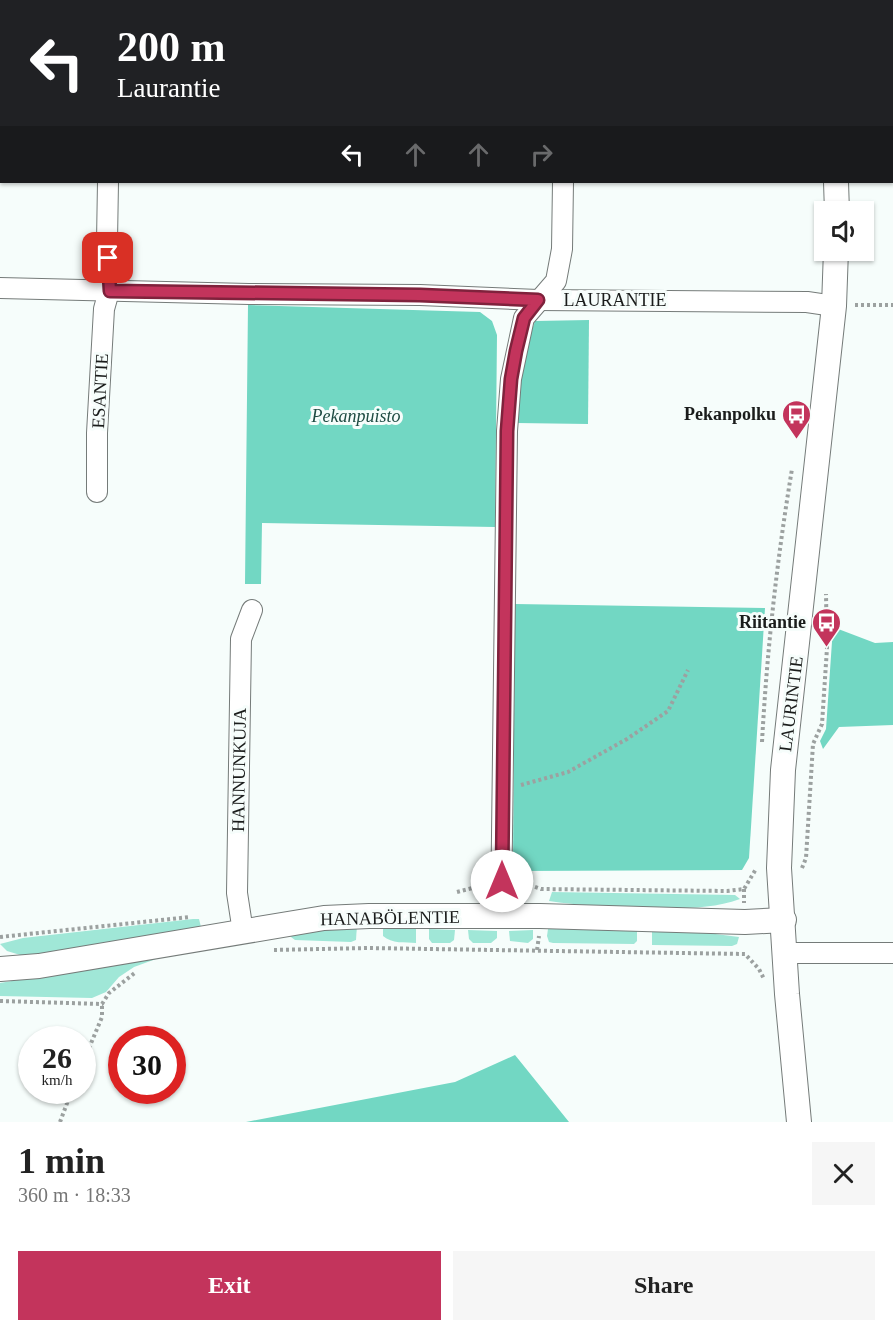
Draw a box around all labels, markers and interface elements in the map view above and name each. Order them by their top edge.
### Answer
icon: left [18,24,96,102]
text: 200 m [117,24,226,70]
text: Laurantie [117,73,220,103]
icon: left [336,138,369,171]
icon: ahead [399,138,432,171]
icon: ahead [462,138,495,171]
icon: right [525,138,558,171]
map controls [814,201,874,261]
button: sound [814,201,874,261]
pin [82,232,133,283]
icon: arrive [91,241,124,274]
street label: LAURANTIE [564,290,666,310]
street label: ESANTIE [88,353,112,429]
bus stop icon: Pekanpolku [781,398,813,440]
place label: Pekanpolku [684,404,776,424]
park label: Pekanpuisto [311,406,400,426]
bus stop icon: Riitantie [811,606,843,648]
place label: Riitantie [739,612,806,632]
street label: LAURINTIE [775,655,807,753]
street label: HANNUNKUJA [228,708,250,832]
position arrow [470,849,534,913]
street label: HANABÖLENTIE [320,907,460,929]
speed limit sign: 30 [108,1026,186,1104]
text: 26 [42,1041,72,1074]
text: km/h [42,1072,72,1088]
text: 1 min [18,1141,105,1181]
button: close [812,1142,875,1205]
text: 360 m · 18:33 [18,1184,131,1206]
button: Exit [18,1251,441,1320]
button: Share [453,1251,875,1320]

